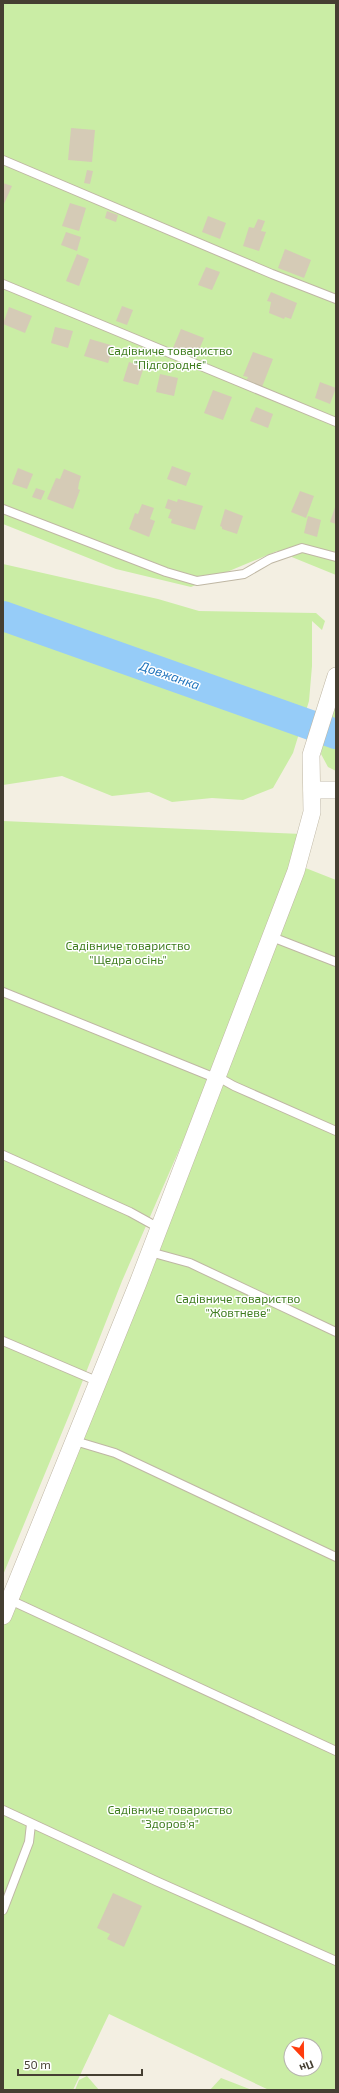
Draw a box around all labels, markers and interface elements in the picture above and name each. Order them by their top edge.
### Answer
park label: Садівниче товариство "Підгороднє" [108,343,233,371]
water label: Довжанка [137,657,202,693]
park label: Садівниче товариство "Щедра осінь" [66,938,191,966]
park label: Садівниче товариство "Жовтневе" [176,1291,301,1319]
park label: Садівниче товариство "Здоров'я" [108,1802,233,1830]
north arrow [283,2037,323,2077]
scale bar [18,2051,142,2077]
text: 50 m [24,2057,51,2071]
text: Пн [298,2058,316,2075]

